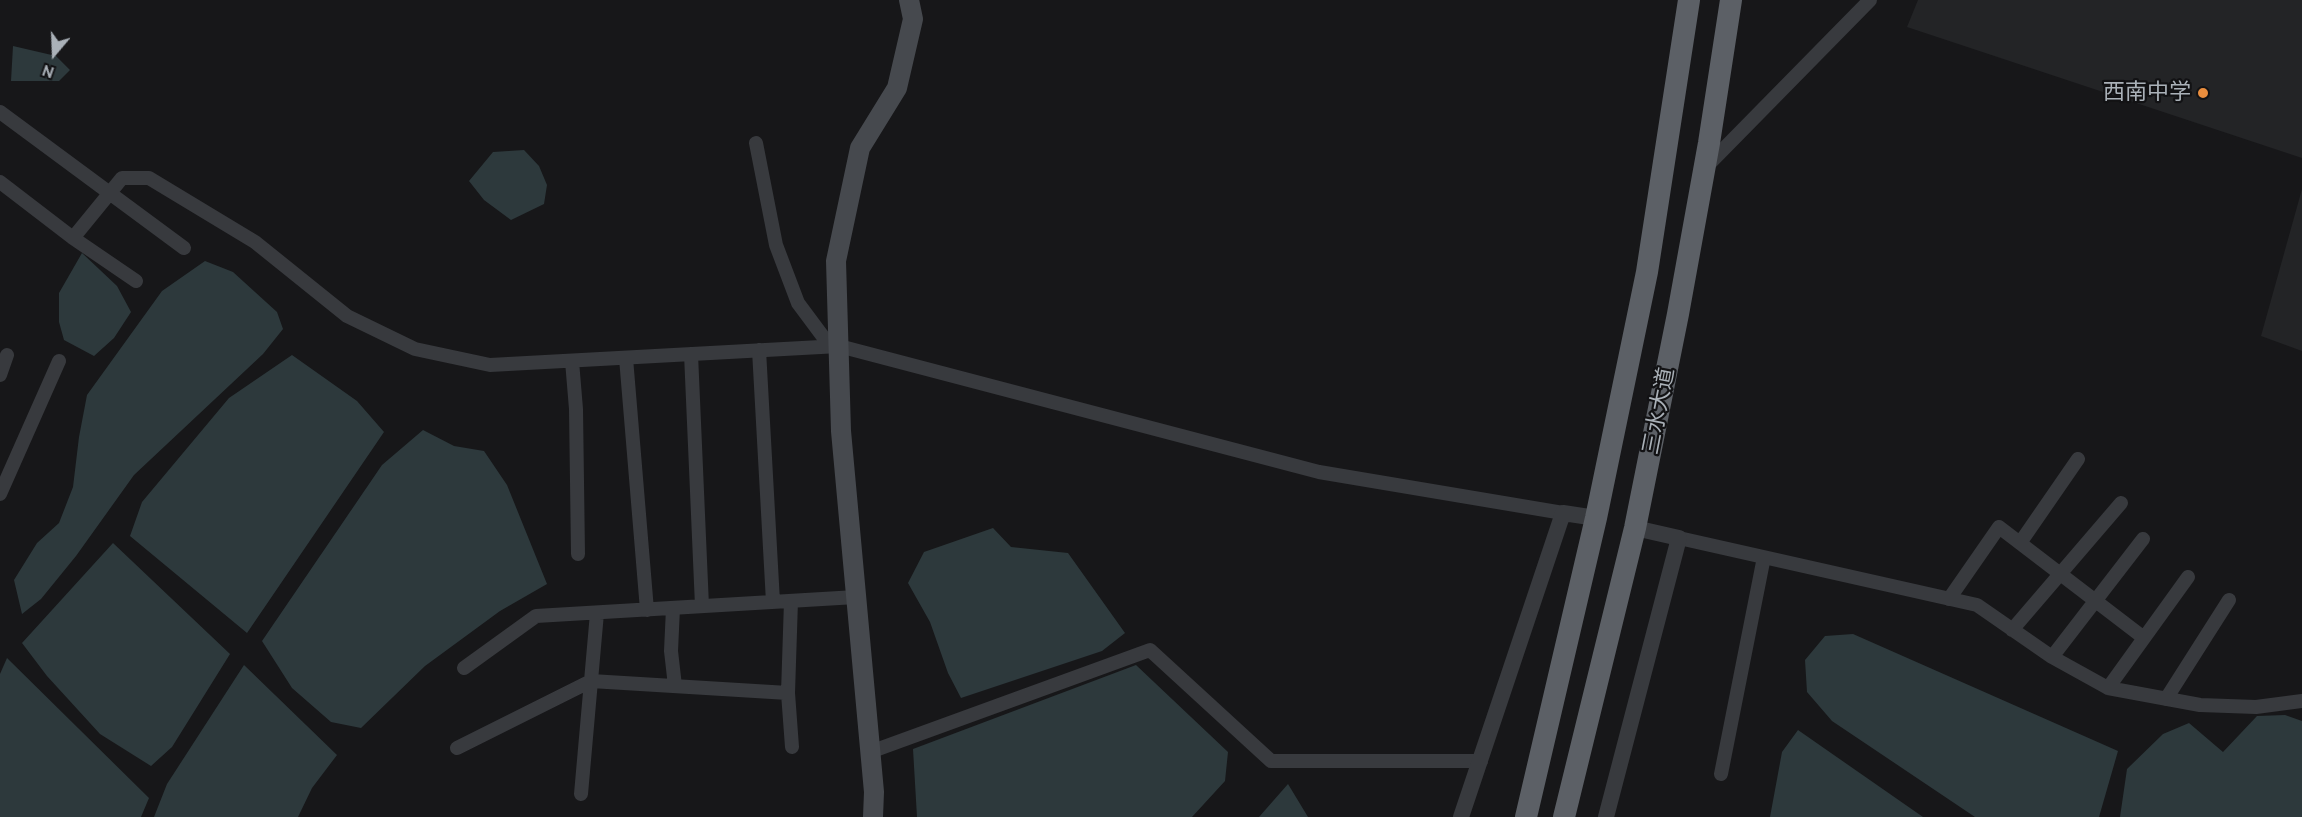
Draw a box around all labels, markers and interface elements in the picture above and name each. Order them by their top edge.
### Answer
north arrow [24,24,84,84]
text: N [40,61,56,82]
place label: 西南中学 [2103,80,2191,106]
marker: 西南中学 [2196,86,2210,100]
street label: 三水大道 [1638,365,1680,457]

